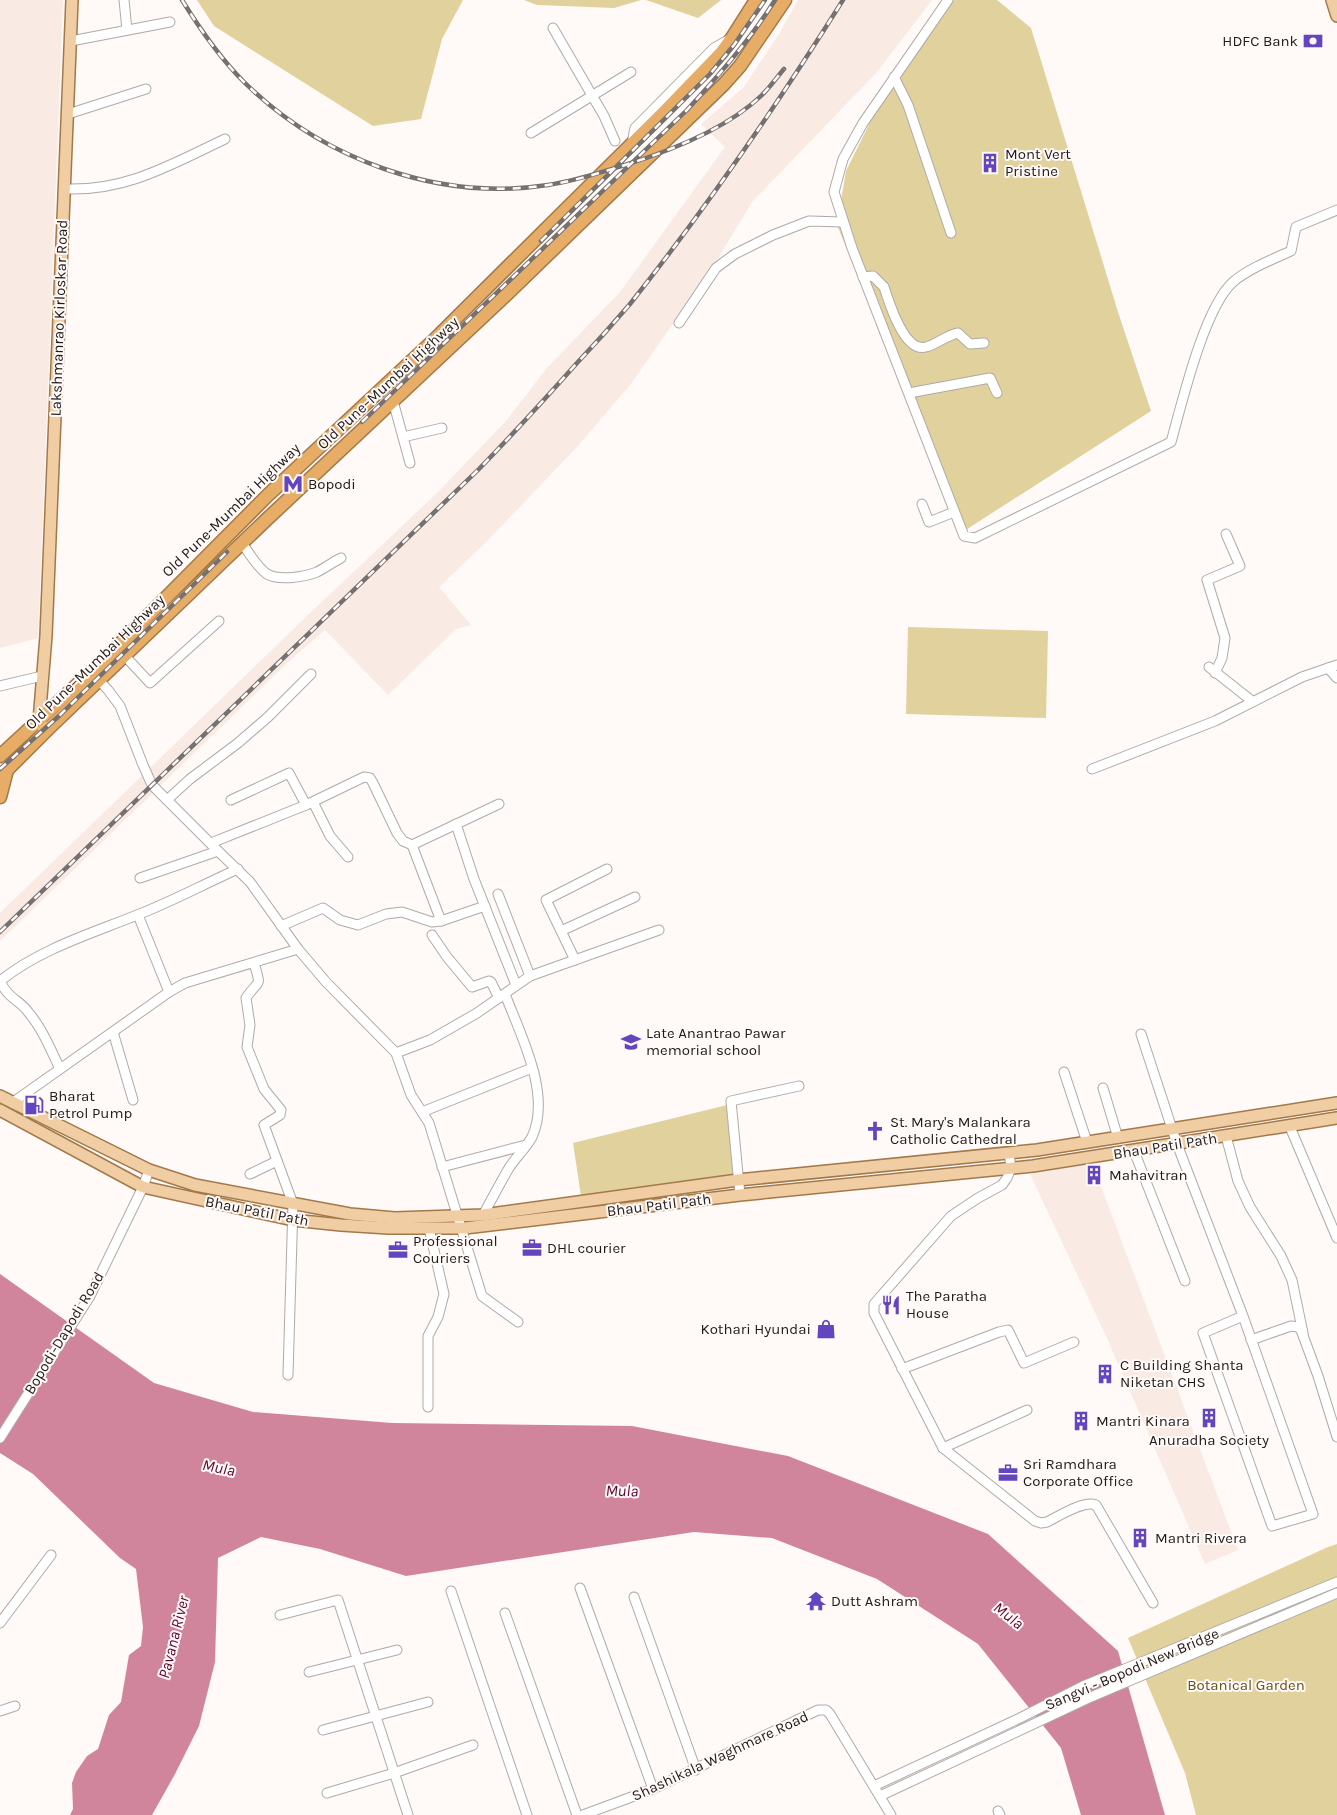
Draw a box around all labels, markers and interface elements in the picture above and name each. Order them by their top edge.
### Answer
bank icon: HDFC Bank [1302,30,1324,52]
place label: HDFC Bank [1222,32,1298,50]
place label: Mont Vert Pristine [1005,145,1071,180]
building icon: Mont Vert Pristine [979,152,1001,174]
street label: Lakshmanrao Kirloskar Road [47,219,71,417]
street label: Old Pune–Mumbai Highway [314,313,462,453]
street label: Old Pune-Mumbai Highway [158,439,304,581]
metro station icon: Bopodi [282,473,304,495]
place label: Bopodi [308,475,356,493]
street label: Old Pune–Mumbai Highway [22,591,168,733]
place label: Late Anantrao Pawar memorial school [646,1024,786,1059]
school or university icon: Late Anantrao Pawar memorial school [620,1031,642,1053]
place label: Bharat Petrol Pump [49,1087,132,1122]
fuel station icon: Bharat Petrol Pump [23,1094,45,1116]
place label: St. Mary's Malankara Catholic Cathedral [890,1113,1031,1148]
church icon: St. Mary's Malankara Catholic Cathedral [864,1120,886,1142]
street label: Bhau Patil Path [1112,1129,1218,1163]
building icon: Mahavitran [1083,1164,1105,1186]
place label: Mahavitran [1109,1166,1188,1184]
street label: Bhau Patil Path [606,1190,712,1220]
street label: Bhau Patil Path [204,1192,310,1230]
place label: Professional Couriers [413,1232,498,1267]
office icon: DHL courier [521,1237,543,1259]
office icon: Professional Couriers [387,1239,409,1261]
place label: DHL courier [547,1239,626,1257]
street label: Bopodi-Dapodi Road [20,1269,108,1397]
place label: The Paratha House [906,1287,987,1322]
restaurant icon: The Paratha House [880,1294,902,1316]
shop icon: Kothari Hyundai [815,1318,837,1340]
place label: Kothari Hyundai [701,1320,811,1338]
place label: C Building Shanta Niketan CHS [1120,1356,1244,1391]
building icon: C Building Shanta Niketan CHS [1094,1363,1116,1385]
building icon: Anuradha Society [1198,1407,1220,1429]
building icon: Mantri Kinara [1070,1410,1092,1432]
place label: Mantri Kinara [1096,1412,1190,1430]
place label: Anuradha Society [1149,1431,1269,1449]
water label: Mula [201,1455,237,1480]
place label: Sri Ramdhara Corporate Office [1023,1455,1133,1490]
office icon: Sri Ramdhara Corporate Office [997,1462,1019,1484]
water label: Mula [605,1481,639,1500]
building icon: Mantri Rivera [1129,1527,1151,1549]
place label: Mantri Rivera [1155,1529,1247,1547]
temple icon: Dutt Ashram [805,1590,827,1612]
place label: Dutt Ashram [831,1592,918,1610]
water label: Pavana River [154,1593,193,1681]
water label: Mula [990,1598,1028,1633]
street label: Sangvi - Bopodi New Bridge [1042,1624,1222,1714]
park label: Botanical Garden [1187,1676,1305,1694]
street label: Shashikala Waghmare Road [629,1707,811,1805]

